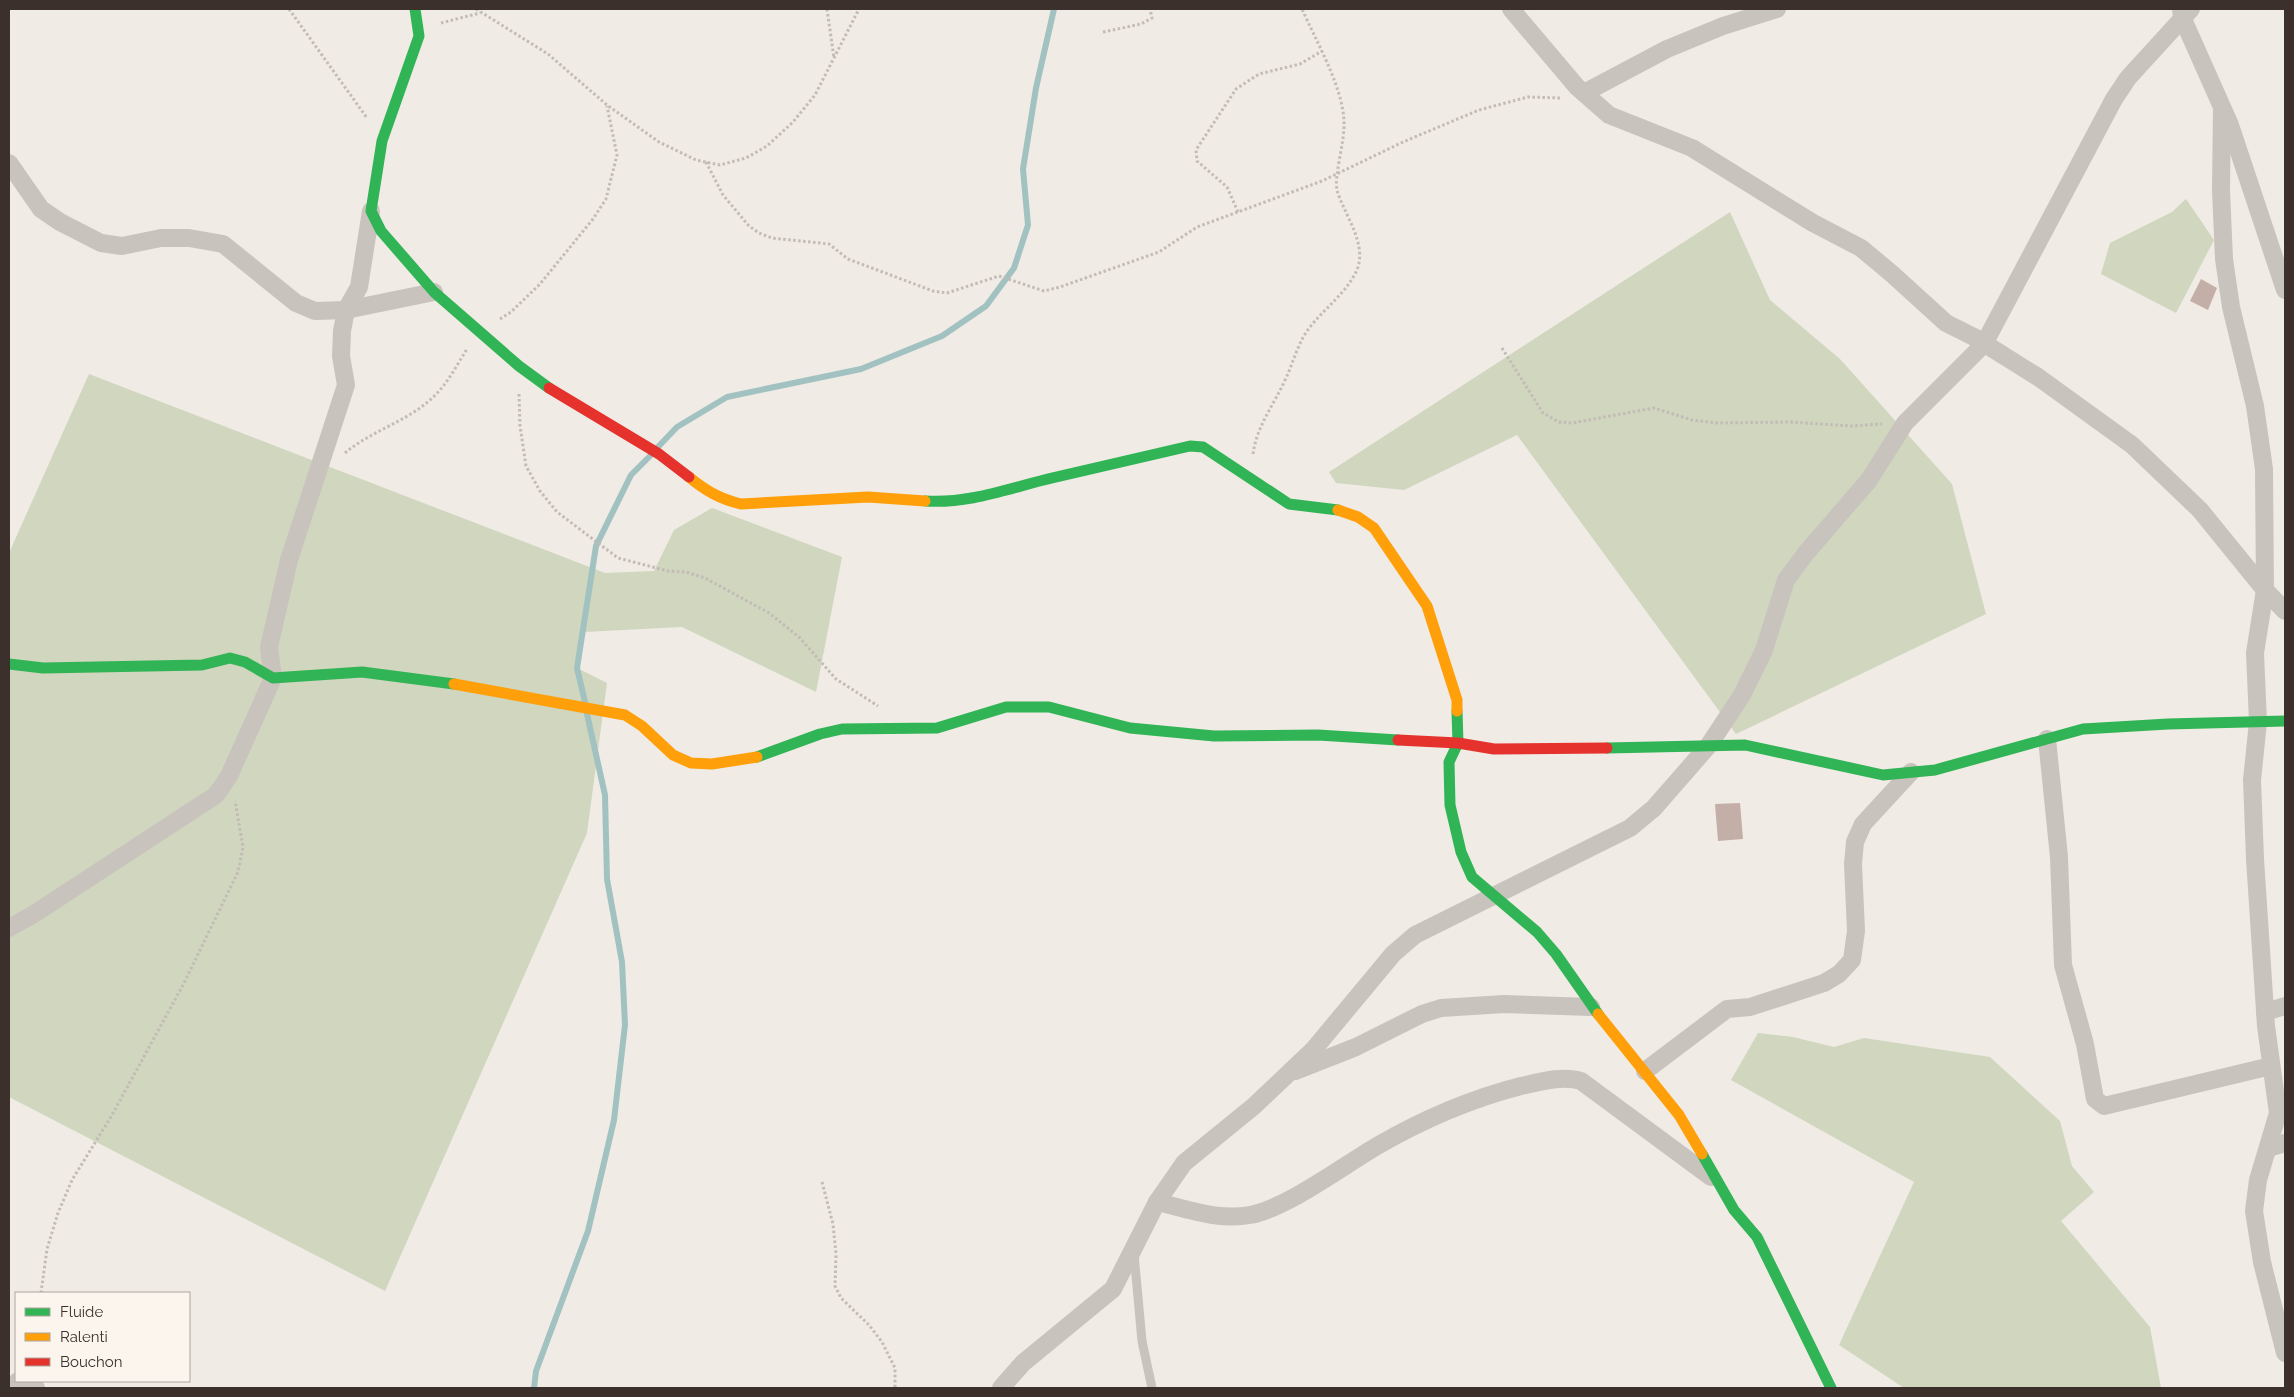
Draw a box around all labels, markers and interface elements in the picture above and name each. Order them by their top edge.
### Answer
legend [15,1292,190,1382]
text: Fluide [60,1303,103,1321]
text: Ralenti [60,1328,108,1346]
text: Bouchon [60,1353,122,1371]

